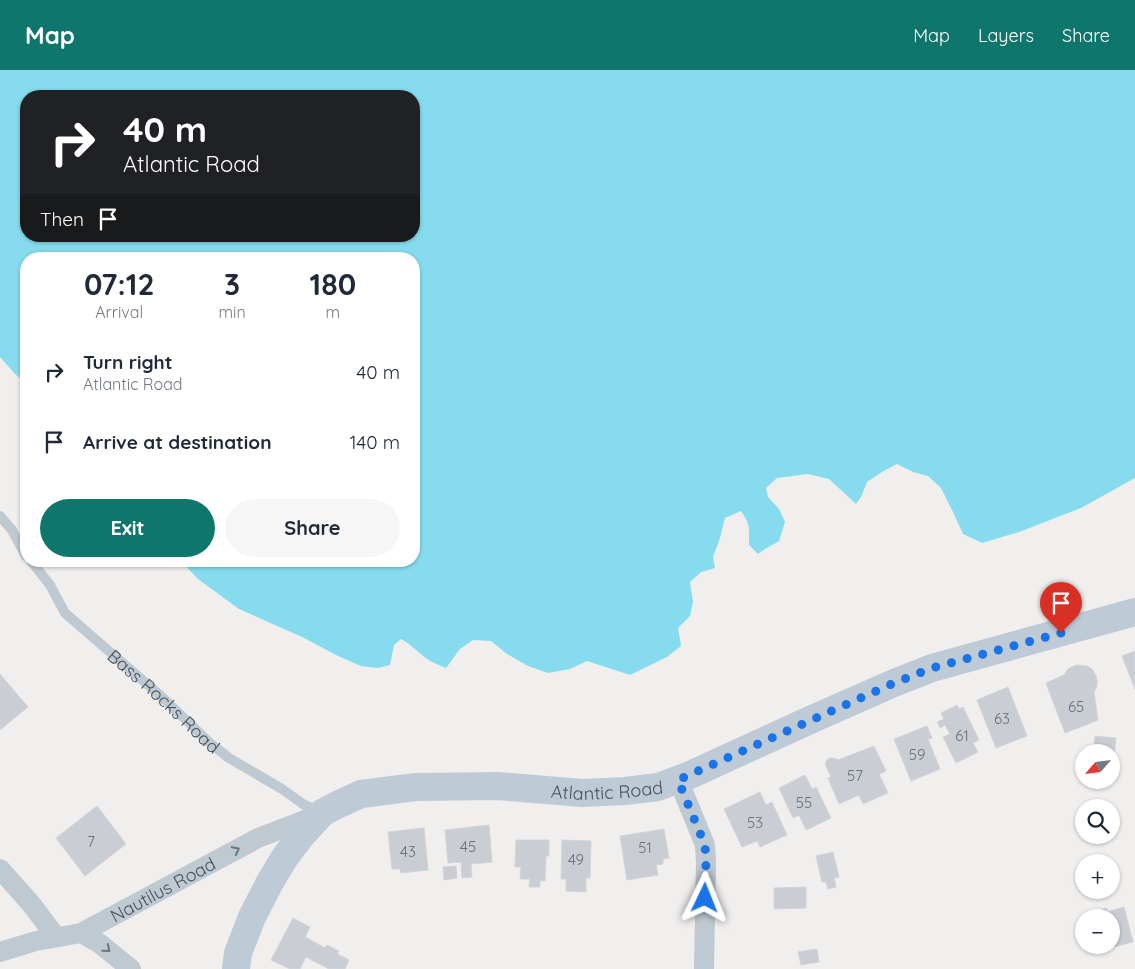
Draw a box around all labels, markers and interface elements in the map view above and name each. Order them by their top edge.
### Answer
text: Map [25,20,75,50]
text: Map [913,24,950,47]
text: Layers [978,24,1034,47]
text: Share [1062,24,1110,47]
text: 40 m [123,107,207,151]
icon: right [40,110,105,175]
text: Atlantic Road [123,150,260,178]
icon: arrive [94,205,122,233]
text: Then [40,207,84,231]
text: 07:12 [84,265,155,303]
text: 3 [224,265,240,303]
text: 180 [310,265,356,303]
text: Arrival [95,302,143,322]
text: min [218,302,246,322]
text: m [326,302,340,322]
text: Turn right [83,350,172,374]
icon: right [40,358,68,386]
text: 40 m [356,360,400,384]
text: Atlantic Road [83,374,183,394]
icon: arrive [40,428,68,456]
text: Arrive at destination [83,430,272,454]
text: 140 m [349,430,400,454]
button: Exit [40,499,215,557]
button: Share [225,499,400,557]
pin [1040,582,1082,633]
icon: arrive [1047,589,1075,617]
street label: Bass Rocks Road [103,644,225,758]
house number: 65 [1068,697,1084,716]
house number: 63 [994,709,1010,728]
house number: 61 [955,726,969,745]
north arrow [1075,744,1120,789]
map controls [1075,744,1120,954]
house number: 59 [909,745,925,764]
house number: 57 [847,766,863,785]
street label: Atlantic Road [550,775,664,805]
house number: 55 [796,793,812,812]
button: search [1075,799,1120,844]
house number: 53 [747,813,763,832]
house number: 7 [87,832,95,851]
house number: 45 [460,837,476,856]
house number: 51 [638,838,652,857]
house number: 43 [400,842,416,861]
one-way arrow [230,846,239,856]
house number: 49 [568,850,584,869]
street label: Nautilus Road [106,852,219,927]
button: + [1075,854,1120,899]
position arrow [678,871,730,923]
button: − [1075,909,1120,954]
one-way arrow [101,944,110,952]

